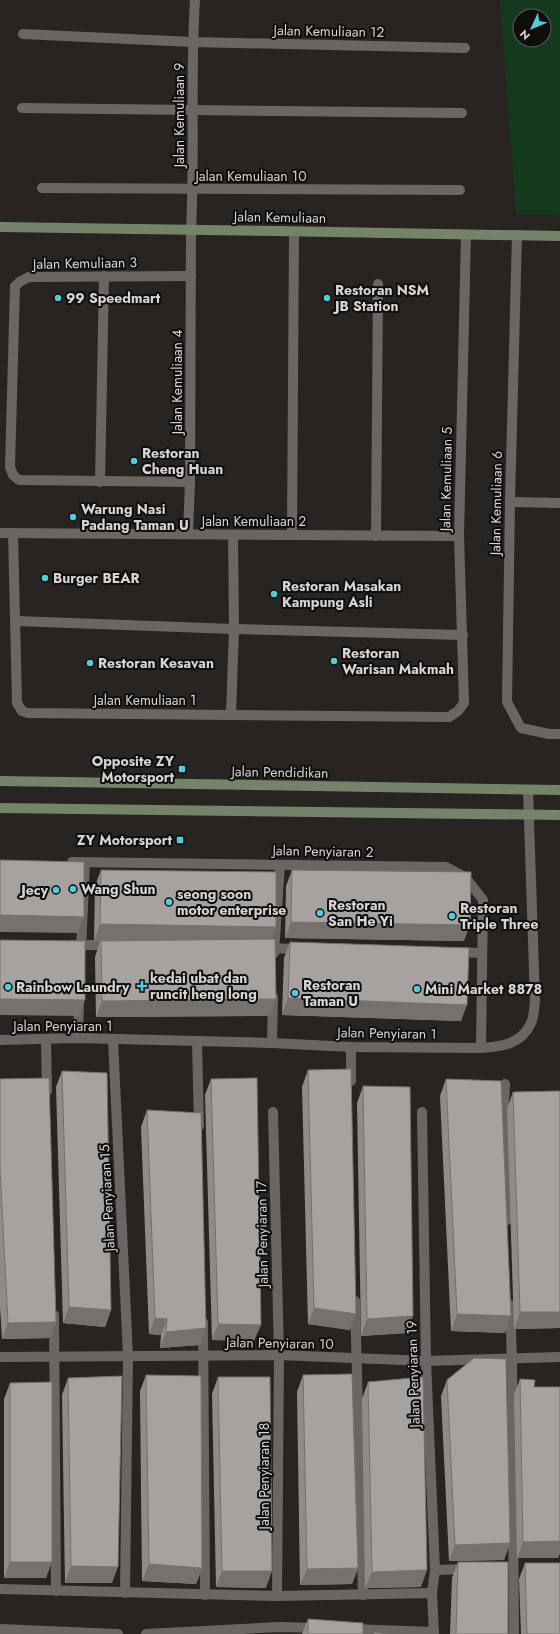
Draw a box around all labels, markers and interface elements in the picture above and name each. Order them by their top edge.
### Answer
north arrow [512,8,552,48]
street label: Jalan Kemuliaan 12 [271,20,385,42]
text: N [516,26,534,44]
street label: Jalan Kemuliaan 9 [169,63,189,169]
street label: Jalan Kemuliaan 10 [193,166,307,186]
street label: Jalan Kemuliaan [232,206,326,228]
street label: Jalan Kemuliaan 3 [31,252,138,274]
place label: Restoran NSM JB Station [332,280,429,316]
place label: 99 Speedmart [66,288,161,308]
marker: 99 Speedmart [53,293,63,303]
marker: Restoran NSM JB Station [322,293,332,303]
street label: Jalan Kemuliaan 4 [167,330,187,436]
street label: Jalan Kemuliaan 5 [435,427,457,533]
place label: Restoran Cheng Huan [142,443,223,479]
street label: Jalan Kemuliaan 6 [485,451,507,557]
marker: Restoran Cheng Huan [129,456,139,466]
place label: Warung Nasi Padang Taman U [81,499,189,535]
street label: Jalan Kemuliaan 2 [200,511,306,531]
marker: Warung Nasi Padang Taman U [68,512,78,522]
place label: Burger BEAR [53,568,140,588]
marker: Burger BEAR [40,573,50,583]
place label: Restoran Masakan Kampung Asli [282,576,401,612]
marker: Restoran Masakan Kampung Asli [269,589,279,599]
place label: Restoran Warisan Makmah [342,643,454,679]
place label: Restoran Kesavan [98,653,214,673]
marker: Restoran Warisan Makmah [329,656,339,666]
marker: Restoran Kesavan [85,658,95,668]
street label: Jalan Kemuliaan 1 [92,690,196,710]
place label: Opposite ZY Motorsport [92,751,175,787]
street label: Jalan Pendidikan [229,761,329,783]
marker: Opposite ZY Motorsport [177,764,187,774]
place label: ZY Motorsport [77,830,173,850]
marker: ZY Motorsport [175,835,185,845]
street label: Jalan Penyiaran 2 [270,840,374,862]
place label: Wang Shun [81,879,156,899]
place label: Jecy [18,880,49,900]
marker: Wang Shun [68,884,78,894]
place label: seong soon motor enterprise [177,884,286,920]
marker: Jecy [51,885,61,895]
place label: Restoran San He Yi [328,895,393,931]
marker: seong soon motor enterprise [164,897,174,907]
place label: Restoran Triple Three [460,898,538,934]
marker: Restoran San He Yi [315,908,325,918]
marker: Restoran Triple Three [447,911,457,921]
place label: kedai ubat dan runcit heng long [150,968,257,1004]
place label: Restoran Taman U [303,975,361,1011]
place label: Rainbow Laundry [16,977,130,997]
place label: Mini Market 8878 [425,979,543,999]
marker: kedai ubat dan runcit heng long [137,981,147,991]
marker: Rainbow Laundry [3,982,13,992]
marker: Mini Market 8878 [412,984,422,994]
marker: Restoran Taman U [290,988,300,998]
street label: Jalan Penyiaran 1 [11,1016,113,1036]
street label: Jalan Penyiaran 1 [335,1022,437,1044]
street label: Jalan Penyiaran 15 [94,1144,120,1254]
street label: Jalan Penyiaran 17 [251,1180,273,1289]
street label: Jalan Penyiaran 19 [401,1320,425,1430]
street label: Jalan Penyiaran 10 [224,1332,334,1354]
street label: Jalan Penyiaran 18 [254,1423,274,1531]

